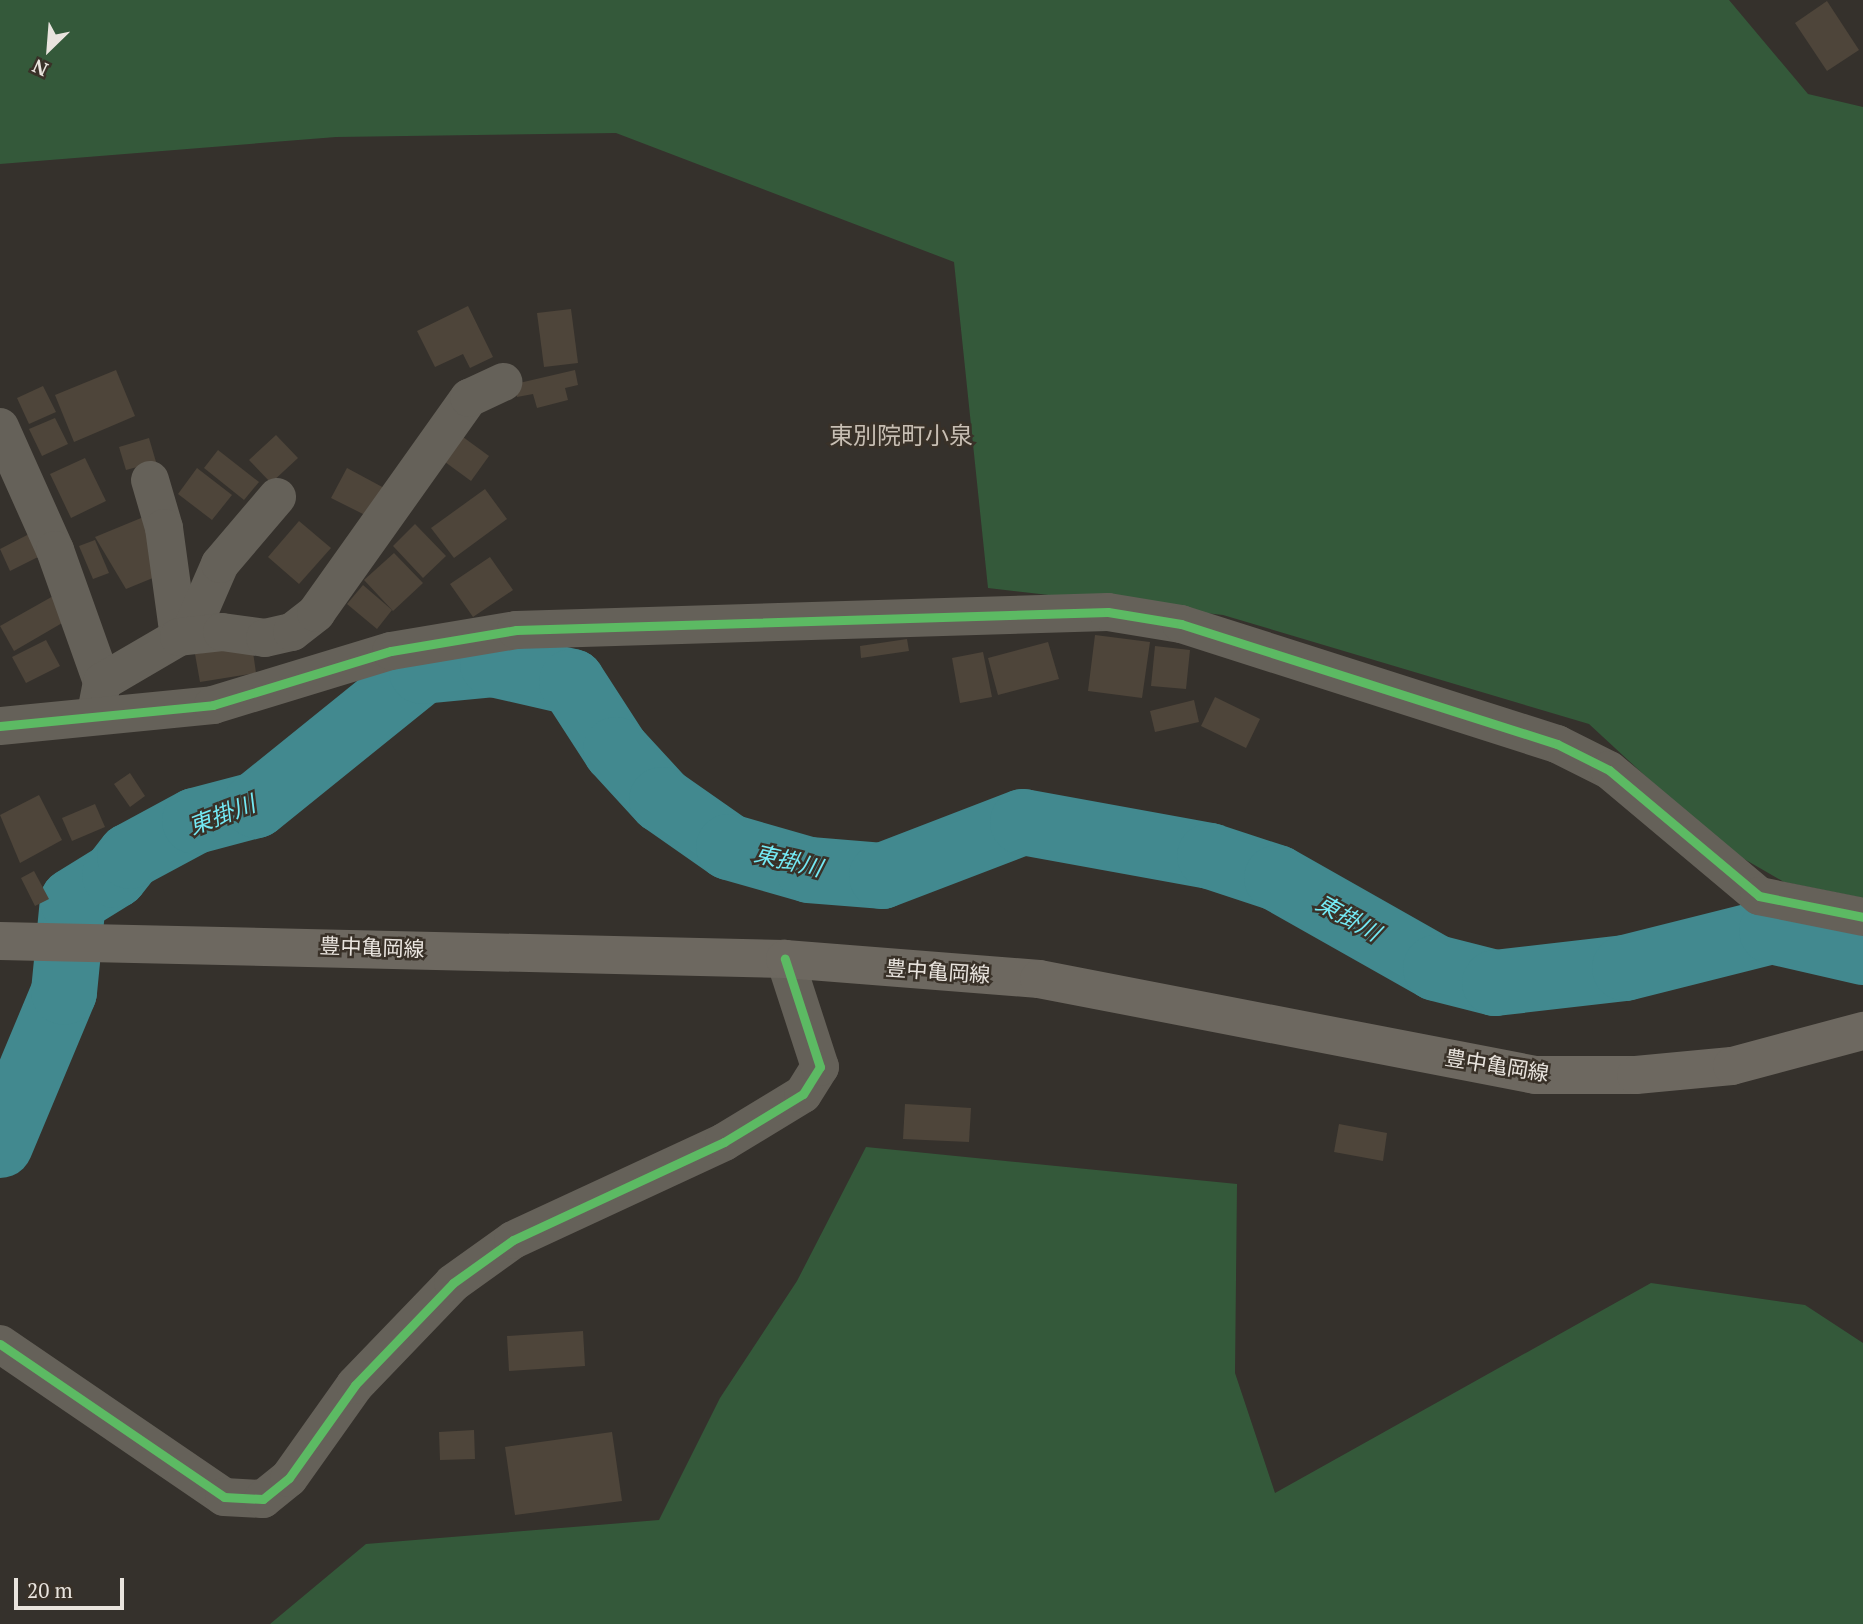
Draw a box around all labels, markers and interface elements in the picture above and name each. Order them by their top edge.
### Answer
north arrow [14,14,84,84]
text: N [28,54,52,83]
district label: 東別院町小泉 [829,422,973,450]
water label: 東掛川 [185,790,259,840]
water label: 東掛川 [751,840,825,882]
water label: 東掛川 [1311,889,1385,947]
street label: 豊中亀岡線 [319,933,425,961]
street label: 豊中亀岡線 [885,955,991,987]
street label: 豊中亀岡線 [1443,1044,1551,1086]
scale bar [18,1564,128,1608]
text: 20 m [27,1576,73,1604]

